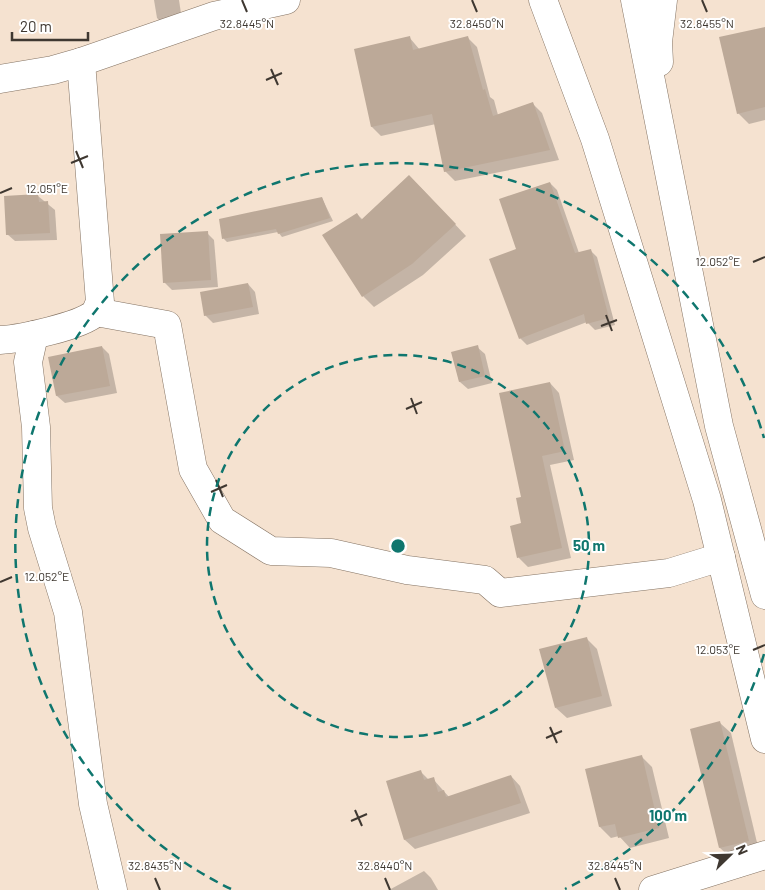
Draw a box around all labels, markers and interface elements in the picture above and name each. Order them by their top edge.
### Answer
scale bar [12,10,89,42]
text: 32.8445°N [220,16,274,30]
text: 32.8450°N [450,16,504,30]
text: 32.8455°N [680,16,734,30]
text: 20 m [20,17,52,35]
text: 12.051°E [26,181,68,195]
text: 12.052°E [696,254,740,268]
text: 50 m [573,536,605,554]
centre of rings [389,537,407,555]
text: 12.052°E [25,569,69,583]
text: 12.053°E [696,642,740,656]
text: 100 m [649,806,687,824]
north arrow [705,830,755,880]
text: N [733,842,752,857]
text: 32.8435°N [128,858,182,872]
text: 32.8440°N [358,858,412,872]
text: 32.8445°N [588,858,642,872]

